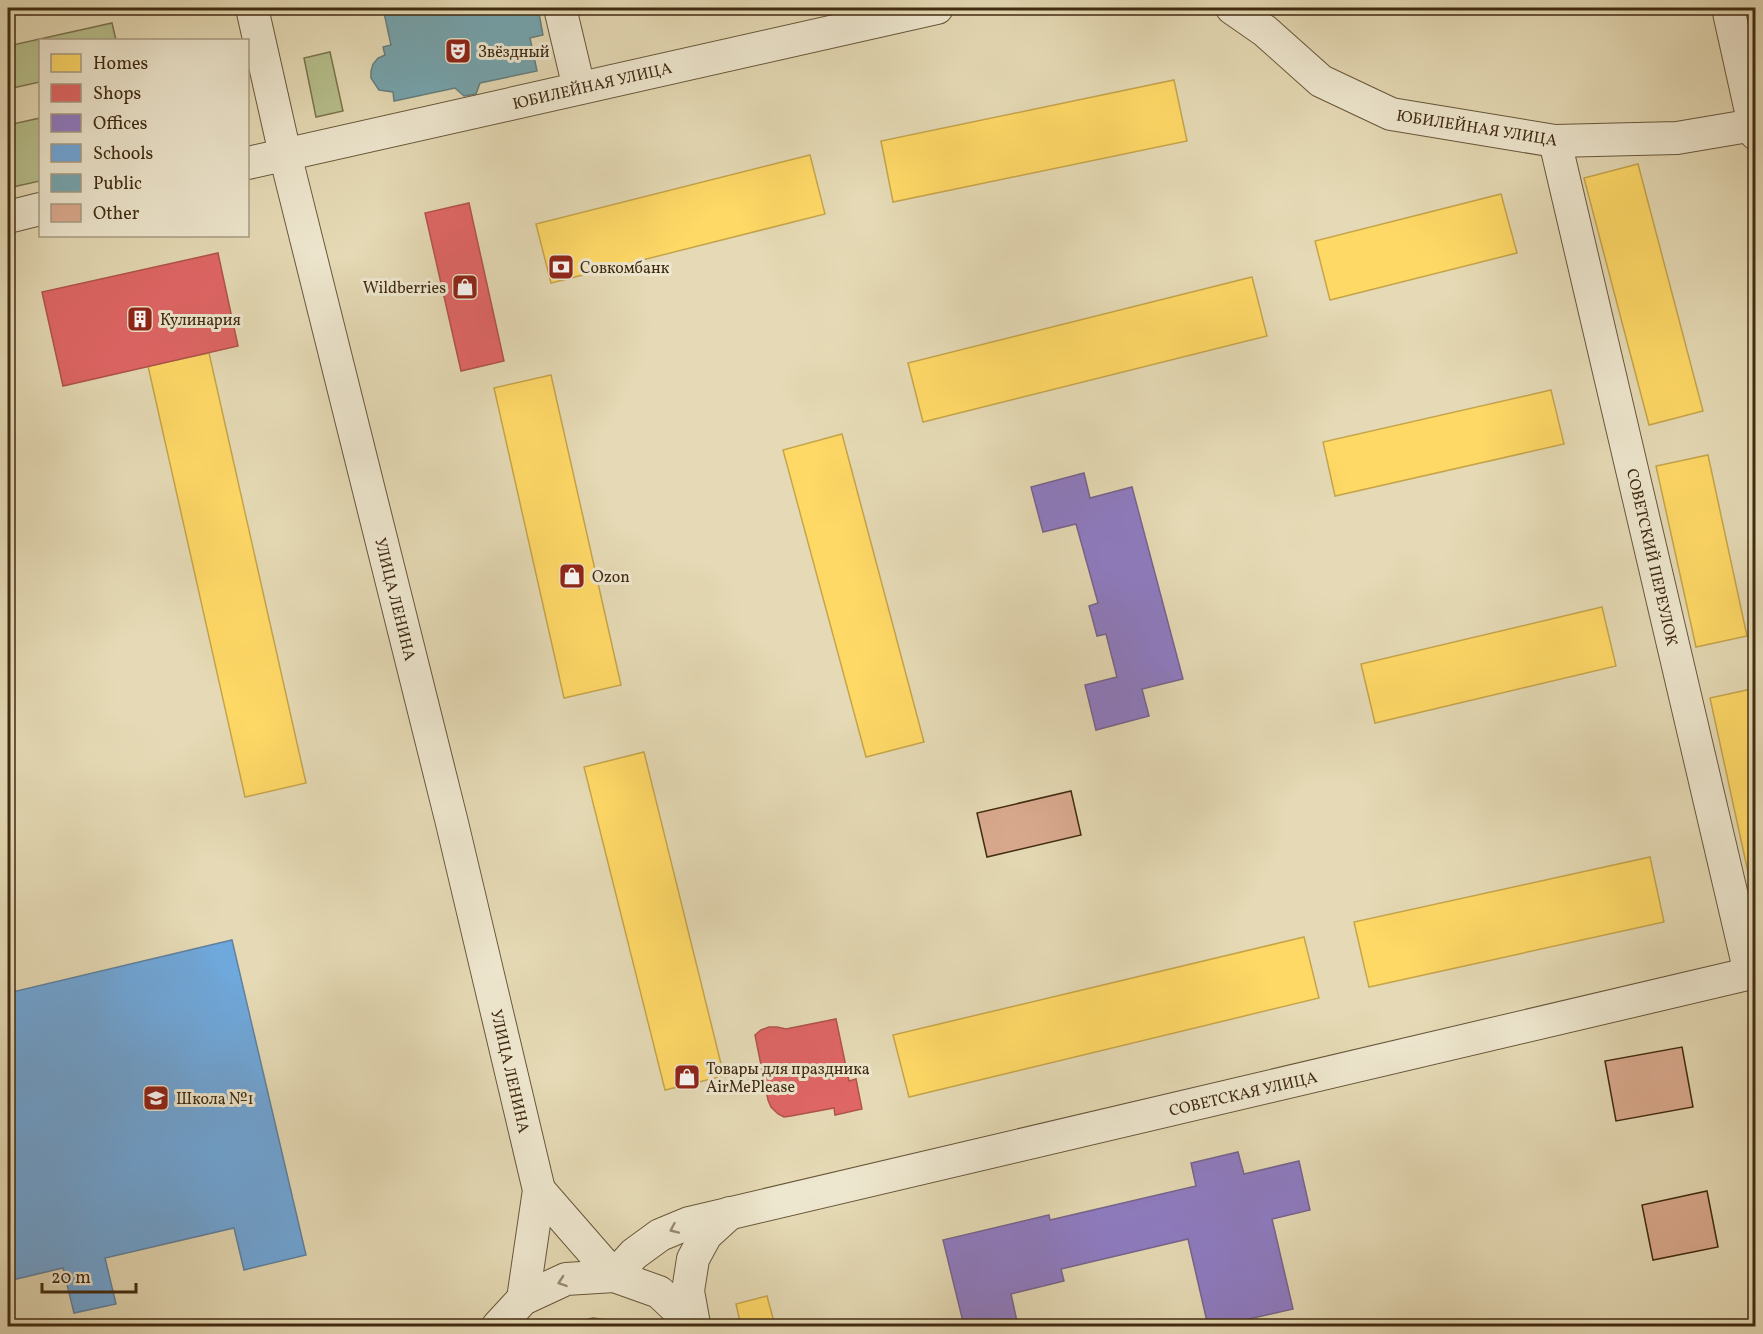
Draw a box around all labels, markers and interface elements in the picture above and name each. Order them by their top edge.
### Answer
theatre icon: Звёздный [443,36,473,66]
legend [39,39,249,237]
place label: Звёздный [478,42,550,64]
text: Homes [93,52,148,77]
street label: ЮБИЛЕЙНАЯ УЛИЦА [511,58,674,116]
text: Shops [93,82,141,107]
street label: ЮБИЛЕЙНАЯ УЛИЦА [1395,105,1559,153]
text: Offices [93,112,148,137]
text: Schools [93,142,153,167]
text: Public [93,172,142,197]
text: Other [93,202,140,227]
bank icon: Совкомбанк [546,252,576,282]
place label: Совкомбанк [580,258,670,280]
shop icon: Wildberries [450,272,480,302]
place label: Wildberries [363,278,446,300]
building icon: Кулинария [125,304,155,334]
place label: Кулинария [160,310,241,332]
street label: СОВЕТСКИЙ ПЕРЕУЛОК [1620,467,1682,648]
street label: УЛИЦА ЛЕНИНА [368,536,420,663]
shop icon: Ozon [557,561,587,591]
place label: Ozon [592,567,630,589]
street label: УЛИЦА ЛЕНИНА [484,1007,534,1135]
place label: Товары для праздника AirMePlease [706,1059,870,1099]
shop icon: Товары для праздника AirMePlease [672,1062,702,1092]
street label: СОВЕТСКАЯ УЛИЦА [1167,1067,1320,1123]
school or university icon: Школа №1 [141,1083,171,1113]
place label: Школа №1 [176,1089,254,1111]
one-way arrow [669,1222,680,1234]
scale bar [42,1256,136,1294]
text: 20 m [51,1266,91,1291]
one-way arrow [557,1274,568,1287]

